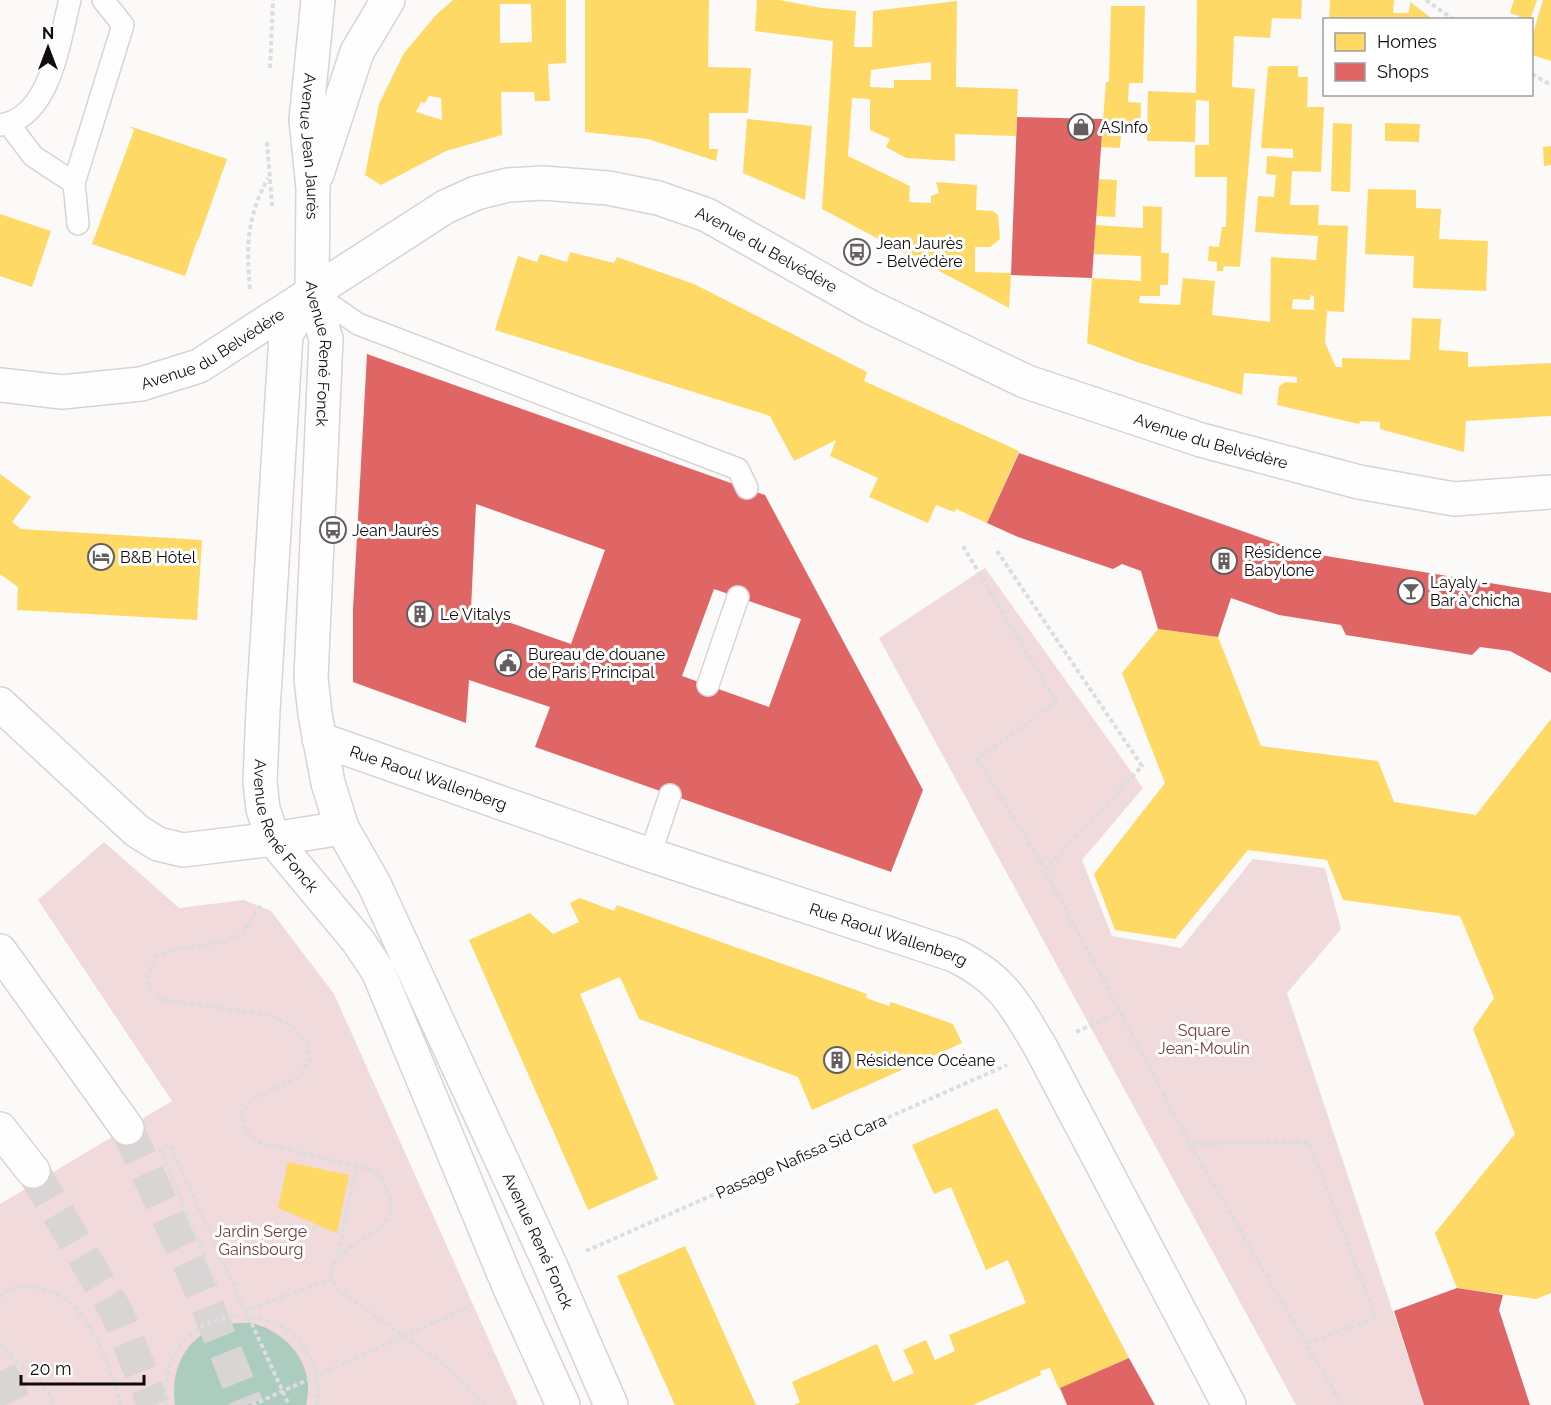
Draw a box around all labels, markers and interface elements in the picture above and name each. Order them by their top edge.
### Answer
north arrow [18,18,78,78]
legend [1323,18,1533,96]
text: N [42,24,54,43]
text: Homes [1377,31,1437,52]
text: Shops [1377,61,1429,82]
street label: Avenue Jean Jaurès [296,72,322,220]
shop icon: ASInfo [1066,112,1096,142]
place label: ASInfo [1100,118,1148,137]
street label: Avenue du Belvédère [693,203,841,297]
place label: Jean Jaurès - Belvédère [876,234,963,271]
bus stop icon: Jean Jaurès - Belvédère [842,237,872,267]
street label: Avenue René Fonck [302,281,335,428]
street label: Avenue du Belvédère [139,305,288,393]
street label: Avenue du Belvédère [1131,409,1290,473]
bus stop icon: Jean Jaurès [318,515,348,545]
place label: Jean Jaurès [352,521,439,540]
hotel icon: B&B Hôtel [86,542,116,572]
place label: Résidence Babylone [1244,543,1322,580]
building icon: Résidence Babylone [1209,546,1239,576]
place label: B&B Hôtel [120,548,197,567]
place label: Layaly - Bar à chicha [1430,573,1520,610]
bar icon: Layaly - Bar à chicha [1396,576,1426,606]
building icon: Le Vitalys [405,599,435,629]
place label: Le Vitalys [440,605,511,624]
place label: Bureau de douane de Paris Principal [528,645,665,682]
public building icon: Bureau de douane de Paris Principal [493,648,523,678]
street label: Rue Raoul Wallenberg [347,741,510,814]
street label: Avenue René Fonck [250,759,322,896]
street label: Rue Raoul Wallenberg [807,899,971,970]
park label: Square Jean-Moulin [1158,1021,1250,1058]
building icon: Résidence Océane [822,1045,852,1075]
place label: Résidence Océane [856,1051,995,1070]
street label: Passage Nafissa Sid Cara [713,1110,889,1203]
street label: Avenue René Fonck [499,1170,577,1312]
park label: Jardin Serge Gainsbourg [215,1222,307,1259]
scale bar [21,1348,144,1386]
text: 20 m [30,1358,72,1379]

